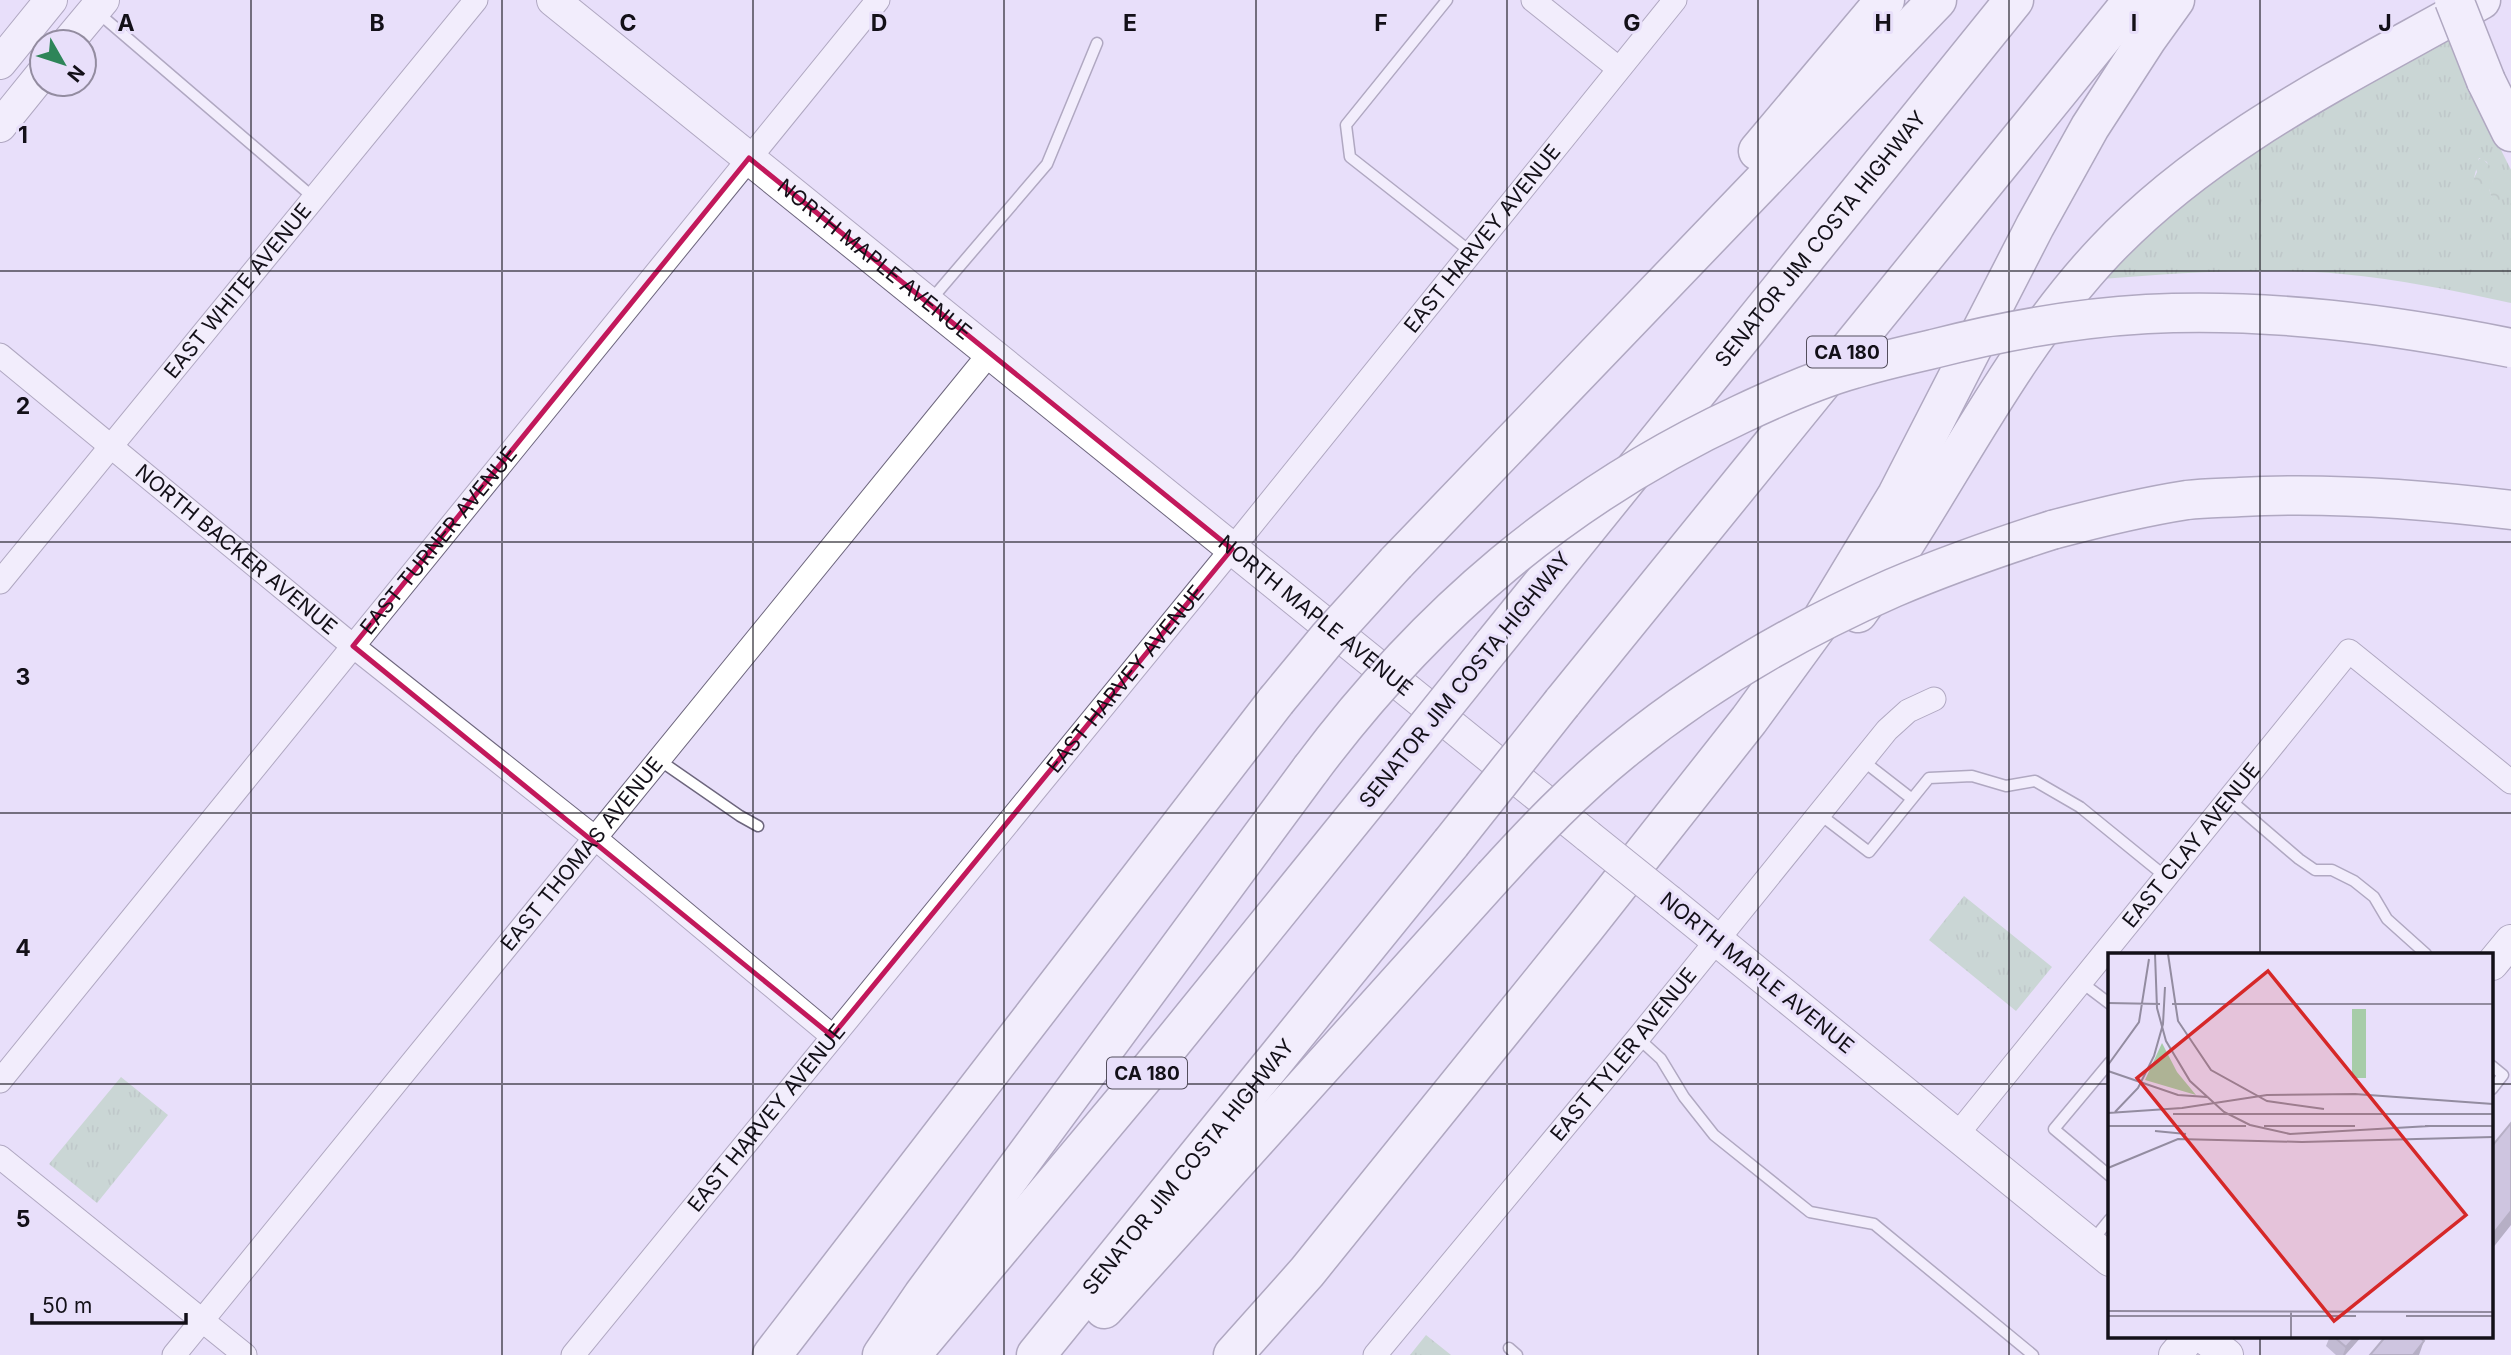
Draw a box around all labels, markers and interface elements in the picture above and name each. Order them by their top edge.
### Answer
text: A [117,9,135,37]
text: B [369,9,385,37]
text: C [619,9,637,37]
text: D [871,9,887,37]
text: E [1123,9,1137,37]
text: F [1374,9,1388,37]
text: G [1623,9,1641,37]
text: H [1874,9,1892,37]
text: I [2131,9,2137,37]
text: J [2378,9,2392,37]
north arrow [28,28,98,98]
text: N [62,61,89,86]
street label: SENATOR JIM COSTA HIGHWAY [1709,106,1931,372]
text: 1 [18,121,28,149]
street label: EAST HARVEY AVENUE [1399,139,1566,338]
street label: NORTH MAPLE AVENUE [773,173,977,345]
street label: EAST WHITE AVENUE [159,198,316,383]
road number: CA 180 [1807,336,1887,368]
text: 2 [16,392,30,420]
street label: EAST TURNER AVENUE [355,441,522,640]
street label: NORTH BACKER AVENUE [131,459,342,640]
street label: NORTH MAPLE AVENUE [1214,530,1418,701]
street label: SENATOR JIM COSTA HIGHWAY [1354,547,1576,813]
street label: EAST HARVEY AVENUE [1041,580,1209,778]
text: 3 [16,663,30,691]
street label: EAST THOMAS AVENUE [495,752,668,956]
street label: EAST CLAY AVENUE [2117,758,2265,932]
street label: NORTH MAPLE AVENUE [1655,887,1859,1058]
text: 4 [15,934,31,962]
inset map [2108,953,2494,1338]
street label: EAST TYLER AVENUE [1545,963,1702,1146]
street label: EAST HARVEY AVENUE [682,1019,850,1217]
street label: SENATOR JIM COSTA HIGHWAY [1077,1034,1299,1300]
road number: CA 180 [1107,1058,1187,1088]
text: 5 [16,1205,30,1233]
scale bar [32,1282,186,1326]
text: 50 m [42,1293,92,1318]

